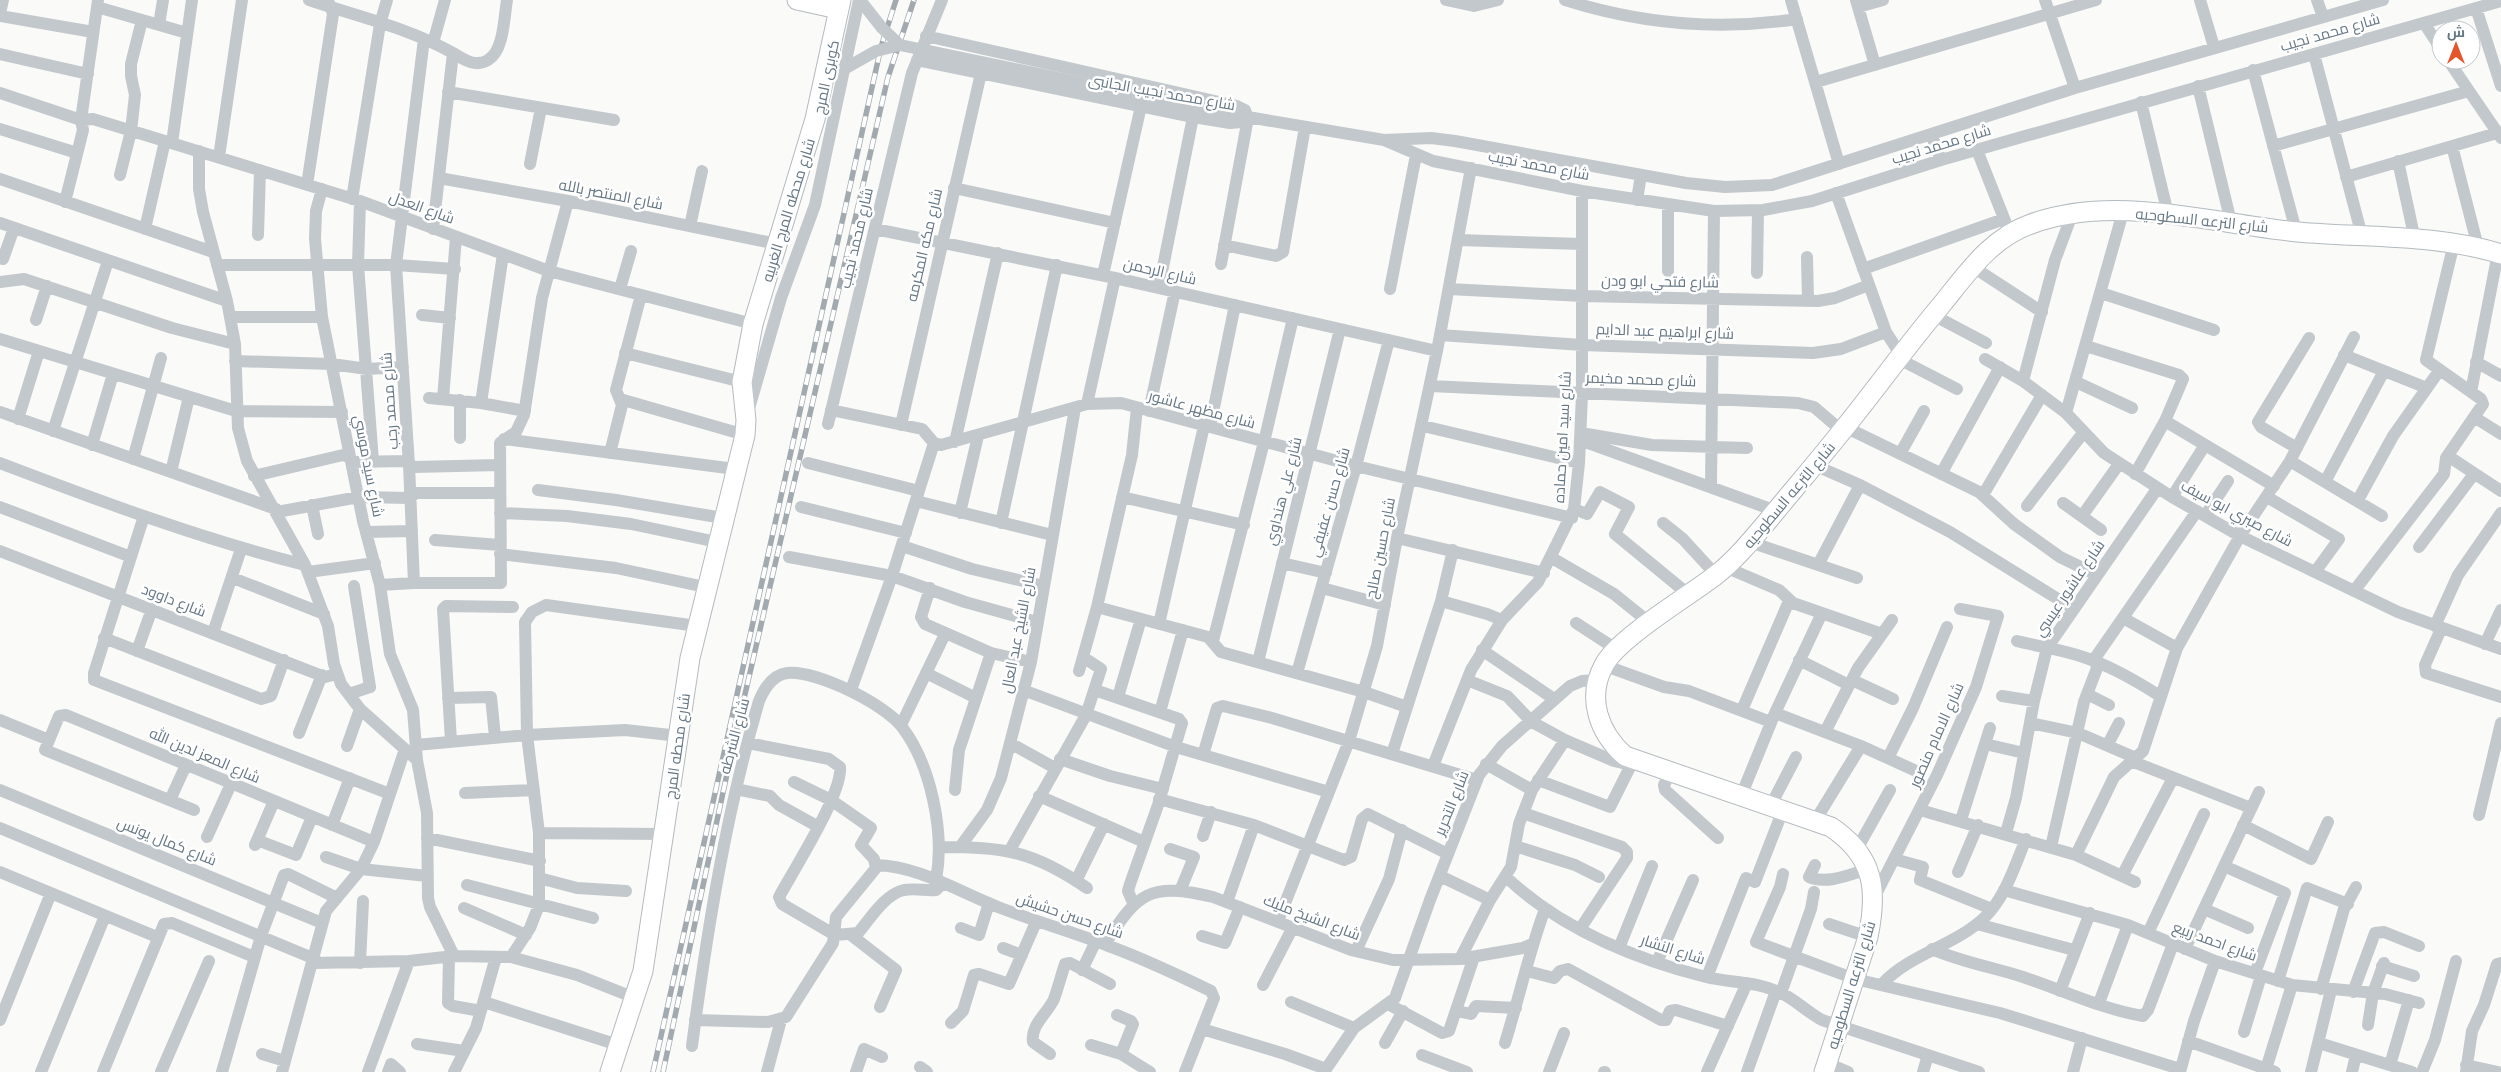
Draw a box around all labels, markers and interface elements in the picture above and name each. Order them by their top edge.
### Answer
street label: شارع محمد نجيب [2278,10,2383,57]
north arrow [2431,20,2481,70]
text: ش [2447,24,2465,41]
street label: كوبرى المرج [810,38,845,116]
street label: شارع محمد نجيب الجانبى [1087,71,1237,116]
street label: شارع محمد نجيب [1889,121,1994,170]
street label: شارع محطه المرج الغربيه [758,136,821,285]
street label: شارع محمد نجيب [1486,147,1591,186]
street label: شارع المنتصر بالله [557,176,665,215]
street label: شارع محمد نجيب [836,186,879,291]
street label: شارع العدل [386,187,457,230]
street label: شارع مكه المكرمه [903,187,948,304]
street label: شارع الترعه السطوحيه [2134,205,2269,238]
street label: شارع الرحمن [1121,254,1198,291]
street label: شارع فتحي ابو ودن [1601,271,1719,295]
street label: شارع ابراهيم عبد الدايم [1596,320,1734,345]
street label: شارع محمد رجب [377,351,404,450]
street label: شارع محمد مخيمر [1584,369,1697,392]
street label: شارع سيد امين حماده [1550,371,1577,504]
street label: شارع مظهر عاشور [1145,386,1257,434]
street label: شارع سيد موسي [347,413,387,519]
street label: شارع علي هنداوي [1261,435,1309,548]
street label: شارع الترعه السطوحيه [1740,438,1841,553]
street label: شارع حسن عفيفي [1305,445,1357,560]
street label: شارع صبري ابو سيف [2176,476,2296,553]
street label: شارع حسين صالح [1362,496,1401,601]
street label: شارع عاشور عيسي [2030,537,2111,642]
street label: شارع الشيخ عبد العال [997,565,1042,695]
street label: شارع داوود [138,580,209,623]
street label: شارع الامام منصور [1905,680,1969,792]
street label: شارع محطه المرج [661,692,696,800]
street label: شارع الشرطه [716,696,755,777]
street label: شارع المعز لدين الله [146,723,263,789]
street label: شارع التحرير [1430,768,1474,840]
street label: شارع كمال يونس [114,813,219,871]
street label: شارع حسن حشيش [1013,889,1126,944]
street label: شارع الشيخ مليك [1260,891,1363,946]
street label: شارع احمد ربيع [2169,918,2260,967]
street label: شارع الترعه السطوحيه [1823,919,1881,1052]
street label: شارع النشار [1637,930,1707,970]

